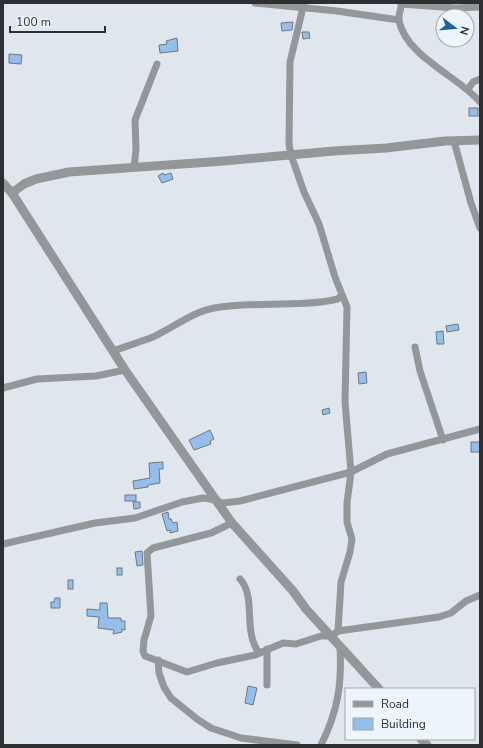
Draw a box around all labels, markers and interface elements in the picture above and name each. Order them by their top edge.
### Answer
scale bar [10,8,105,34]
north arrow [435,8,475,48]
text: 100 m [16,14,51,30]
text: N [456,25,472,37]
legend [345,688,475,740]
text: Road [381,696,409,712]
text: Building [381,716,426,732]

